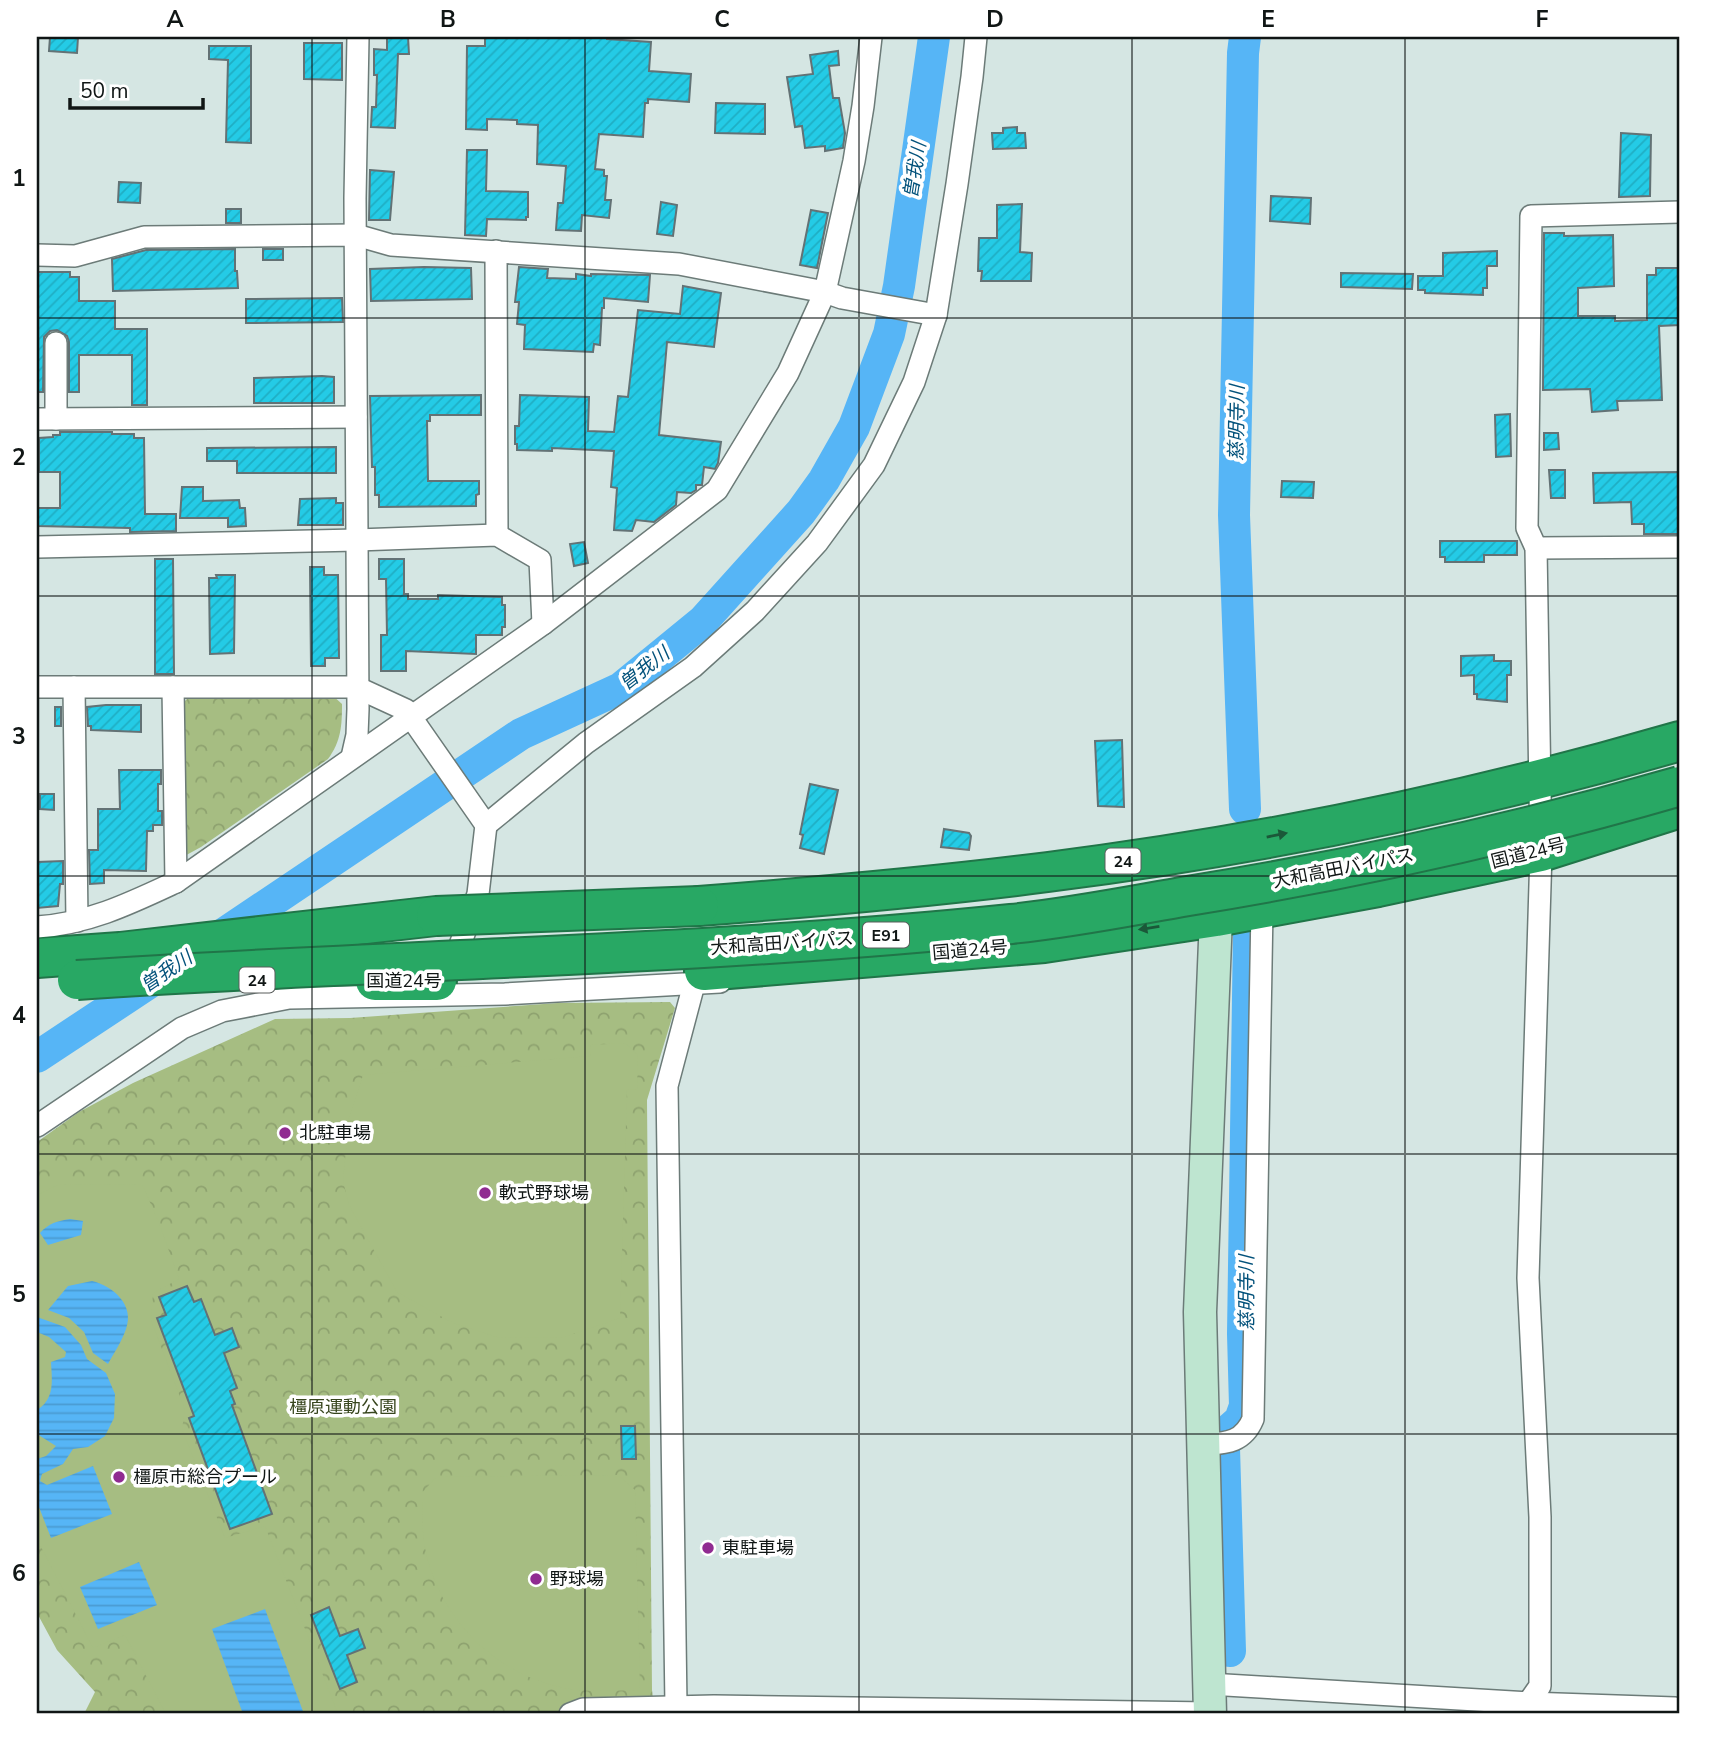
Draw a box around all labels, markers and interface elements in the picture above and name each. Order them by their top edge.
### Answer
text: A [166,4,184,35]
text: B [440,4,456,35]
text: C [714,4,730,35]
text: D [986,4,1004,35]
text: E [1261,4,1275,35]
text: F [1536,4,1549,35]
scale bar [70,66,203,110]
text: 50 m [80,77,129,105]
water label: 曽我川 [898,138,933,200]
text: 1 [12,163,26,194]
water label: 慈明寺川 [1223,383,1251,461]
text: 2 [12,442,26,473]
water label: 曽我川 [614,640,677,697]
text: 3 [12,721,26,752]
one-way arrow [1266,829,1288,840]
street label: 国道24号 [1488,832,1568,874]
street label: 大和高田バイパス [1270,843,1416,893]
road number: 24 [1106,848,1140,874]
road number: E91 [863,923,909,948]
one-way arrow [1138,923,1160,934]
street label: 大和高田バイパス [710,926,854,960]
street label: 国道24号 [931,935,1009,965]
water label: 曽我川 [136,944,199,999]
road number: 24 [240,968,274,992]
street label: 国道24号 [366,969,442,993]
text: 4 [12,1000,26,1031]
place label: 北駐車場 [299,1121,371,1145]
marker: 北駐車場 [277,1125,293,1141]
place label: 軟式野球場 [499,1181,589,1205]
marker: 軟式野球場 [477,1185,493,1201]
water label: 慈明寺川 [1234,1253,1260,1331]
text: 5 [12,1279,26,1310]
park label: 橿原運動公園 [289,1395,397,1419]
place label: 橿原市総合プール [133,1465,277,1489]
marker: 橿原市総合プール [111,1469,127,1485]
place label: 東駐車場 [722,1536,794,1560]
marker: 東駐車場 [700,1540,716,1556]
text: 6 [12,1558,26,1589]
place label: 野球場 [550,1567,604,1591]
marker: 野球場 [528,1571,544,1587]

